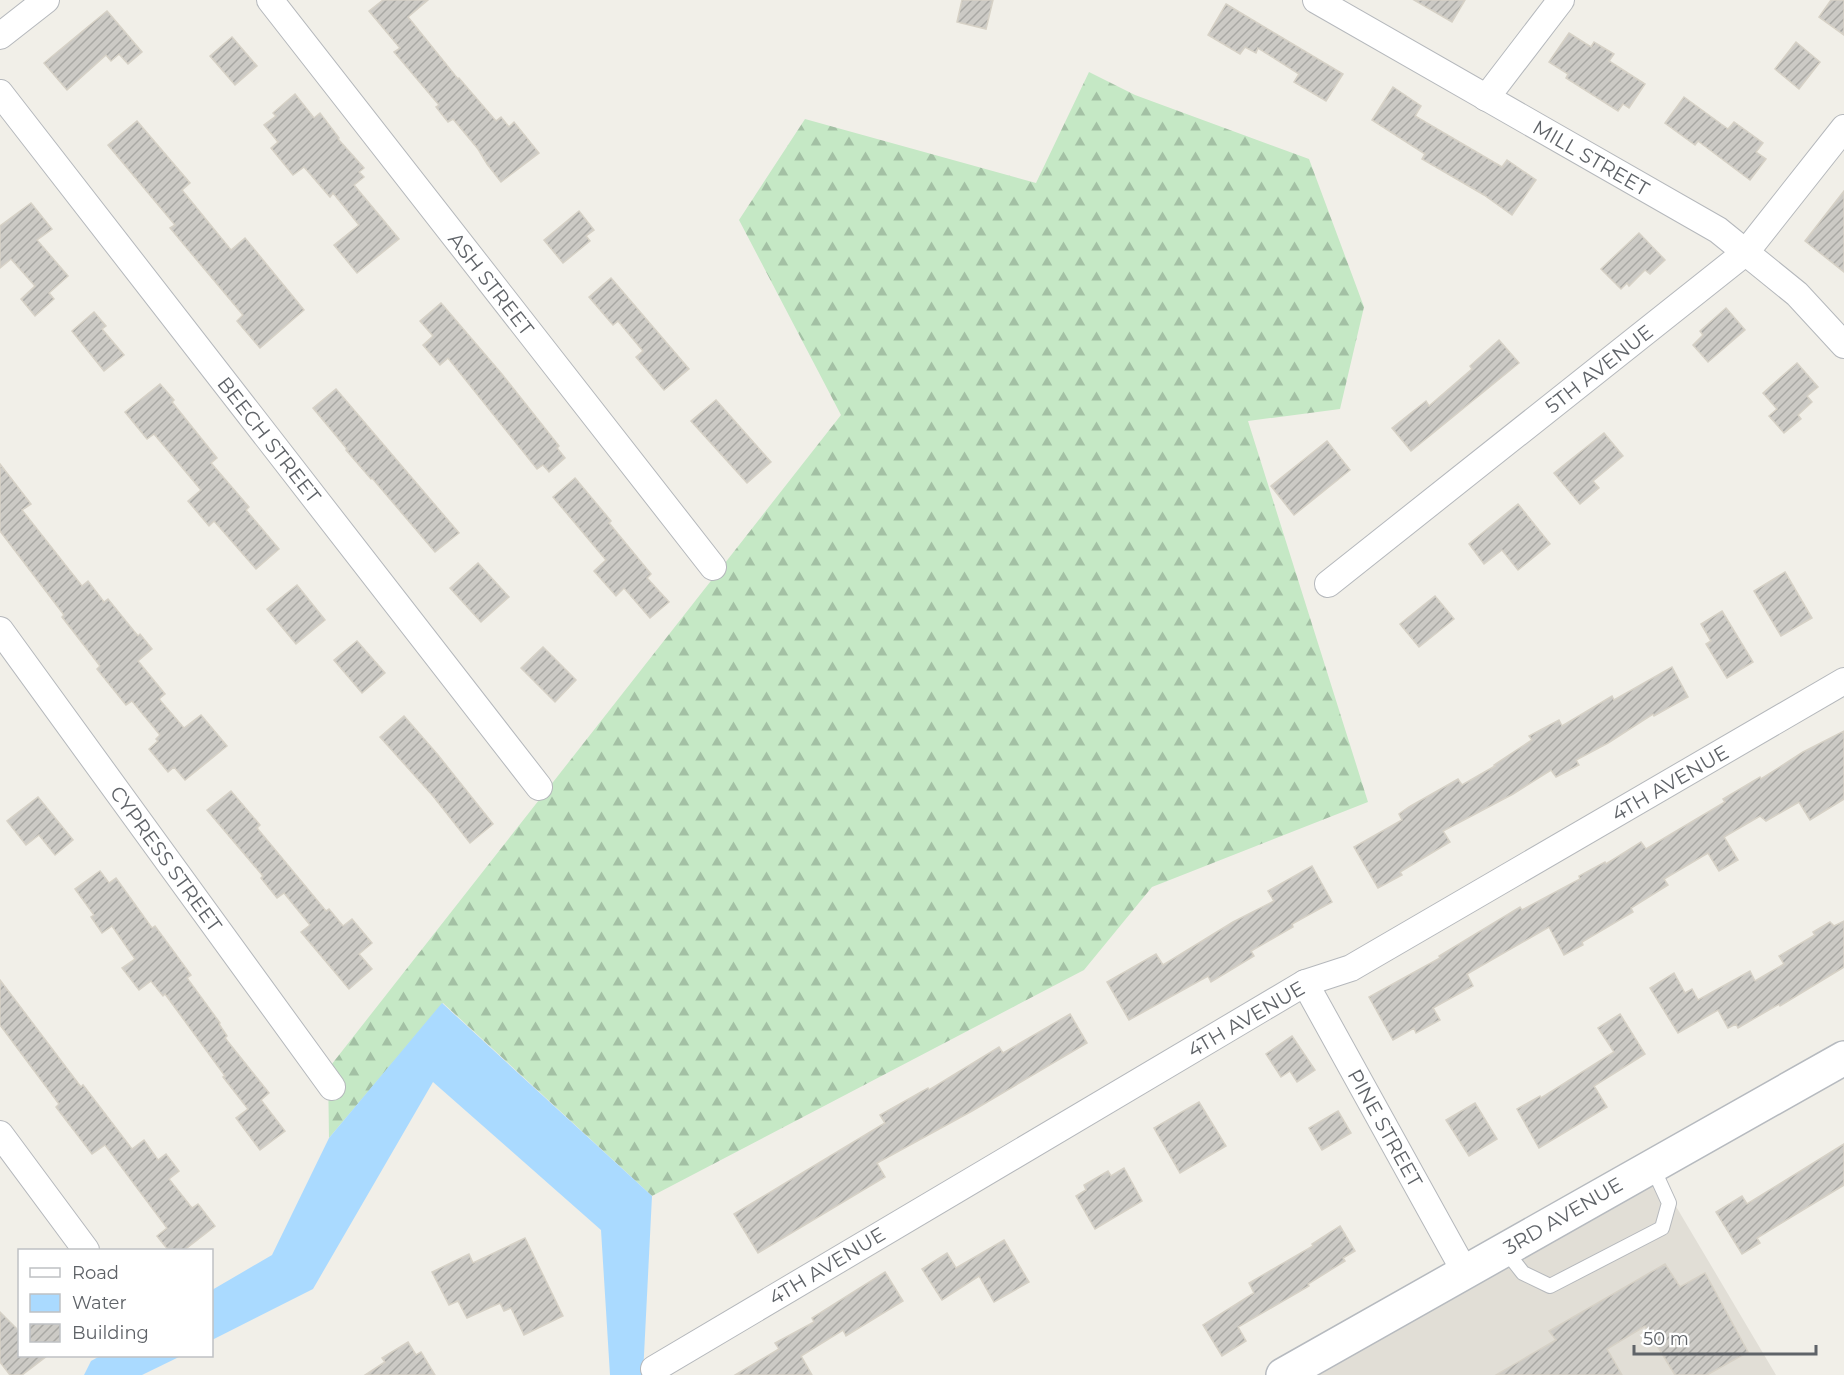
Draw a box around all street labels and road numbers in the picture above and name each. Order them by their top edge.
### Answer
street label: MILL STREET [1529,115,1654,201]
street label: ASH STREET [443,228,539,341]
street label: 5TH AVENUE [1540,319,1658,419]
street label: BEECH STREET [212,372,326,508]
street label: 4TH AVENUE [1607,740,1733,826]
street label: CYPRESS STREET [105,781,227,937]
street label: 4TH AVENUE [1183,976,1309,1062]
street label: PINE STREET [1343,1065,1428,1192]
street label: 3RD AVENUE [1499,1172,1627,1260]
street label: 4TH AVENUE [765,1222,889,1310]

